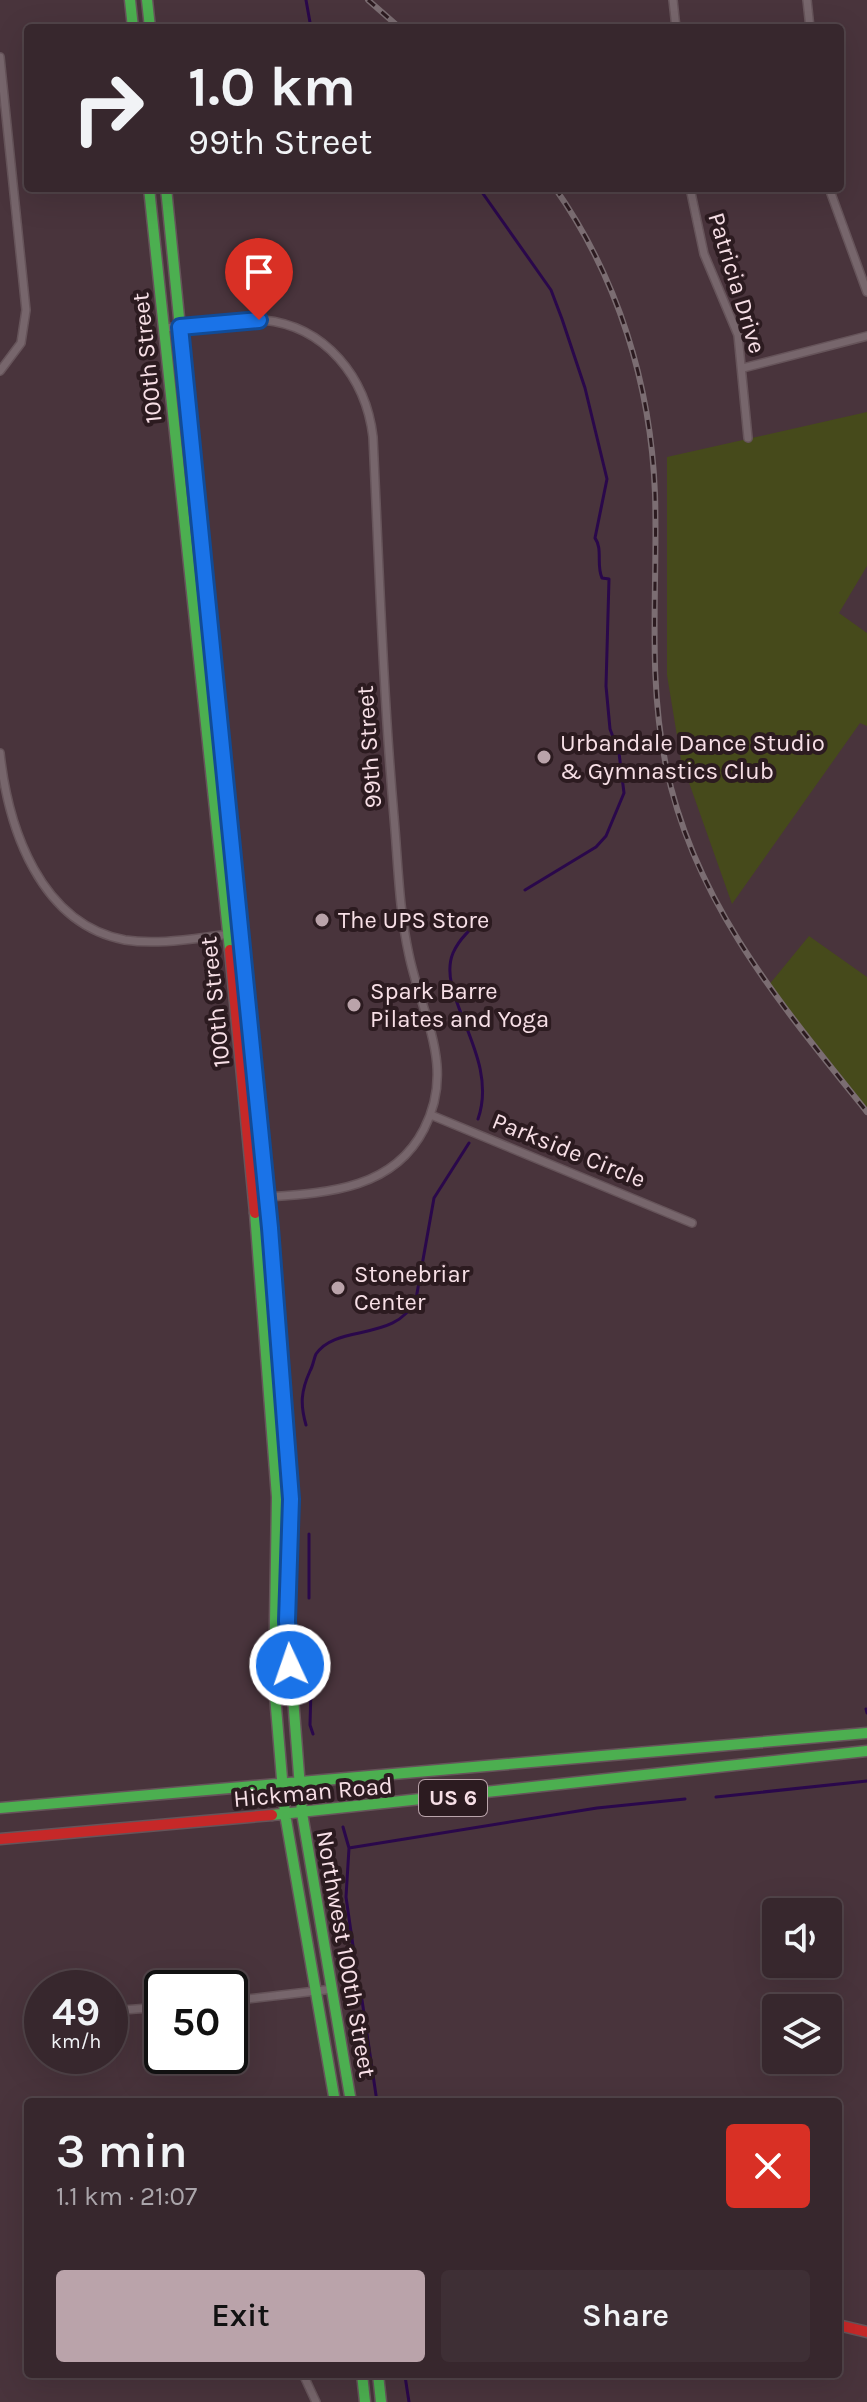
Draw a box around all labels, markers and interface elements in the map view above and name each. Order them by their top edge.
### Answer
text: 1.0 km [188,54,356,119]
icon: right [56,56,160,160]
text: 99th Street [188,121,372,163]
street label: Patricia Drive [702,209,772,357]
pin [225,238,293,320]
icon: arrive [237,250,281,294]
street label: 100th Street [126,291,168,425]
street label: 99th Street [351,685,387,809]
place label: Urbandale Dance Studio & Gymnastics Club [560,729,825,785]
marker: Urbandale Dance Studio & Gymnastics Club [535,748,553,766]
place label: The UPS Store [338,906,489,934]
marker: The UPS Store [313,911,331,929]
street label: 100th Street [194,935,236,1069]
place label: Spark Barre Pilates and Yoga [370,977,549,1033]
marker: Spark Barre Pilates and Yoga [345,996,363,1014]
street label: Parkside Circle [488,1107,650,1193]
place label: Stonebriar Center [354,1260,470,1316]
marker: Stonebriar Center [329,1279,347,1297]
position arrow [248,1623,332,1707]
street label: Hickman Road [232,1771,394,1813]
road number: US 6 [419,1780,487,1816]
street label: Northwest 100th Street [310,1828,382,2080]
map controls [762,1898,842,2074]
button: sound [762,1898,842,1978]
speed limit sign: 50 [144,1970,248,2074]
text: 49 [52,1988,100,2035]
button: layers [762,1994,842,2074]
text: km/h [51,2030,101,2053]
text: 3 min [56,2123,188,2179]
button: close [726,2124,810,2208]
text: 1.1 km · 21:07 [56,2181,197,2212]
button: Exit [56,2270,425,2362]
button: Share [441,2270,810,2362]

